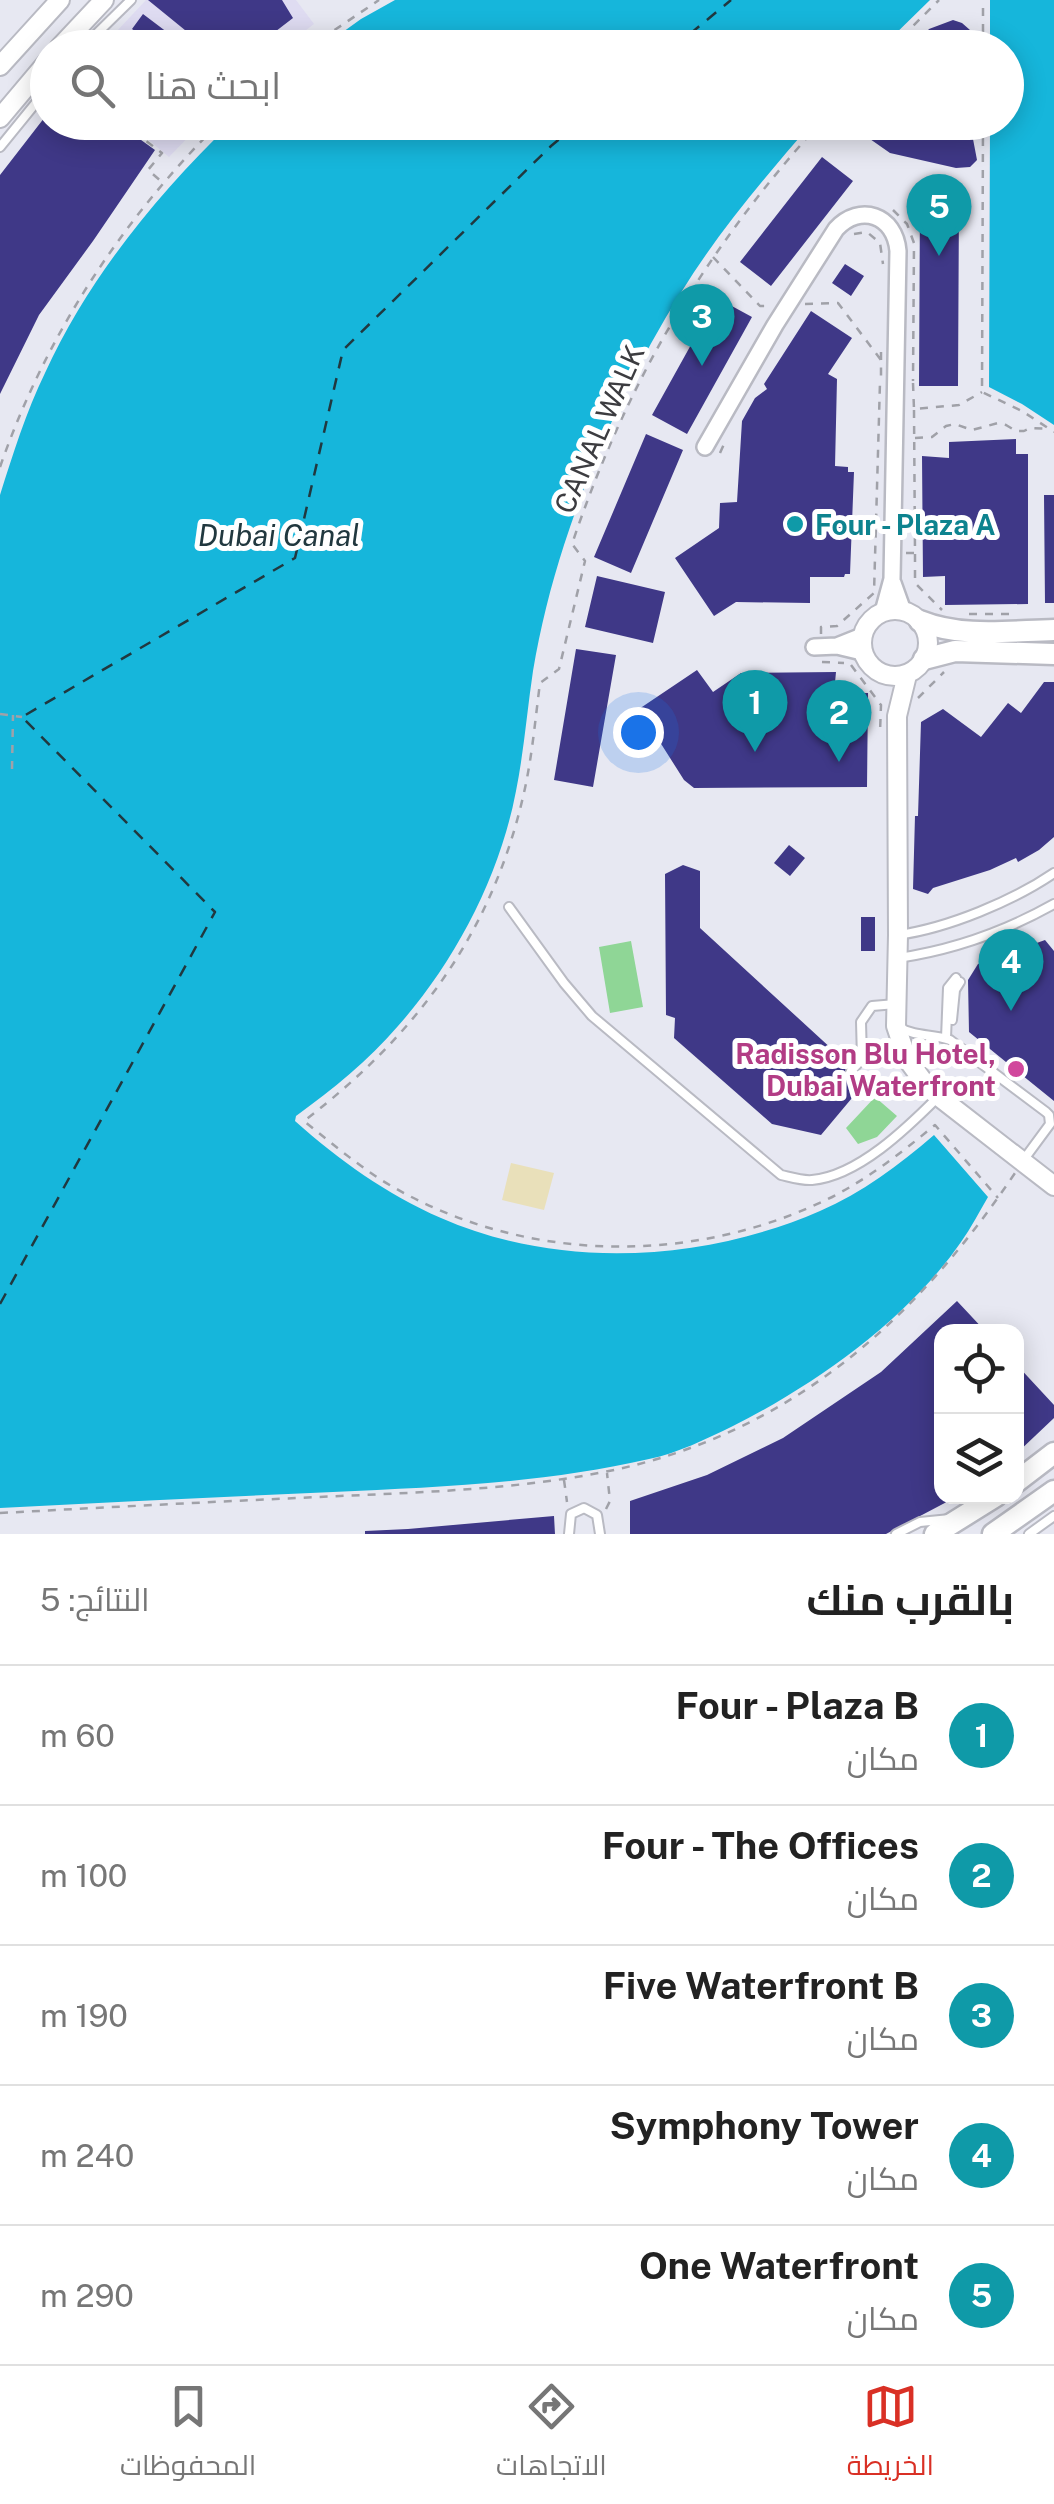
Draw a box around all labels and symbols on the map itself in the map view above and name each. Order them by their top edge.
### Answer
pin: 5 [906,174,972,256]
pin: 3 [670,284,734,366]
street label: CANAL WALK [547,340,651,518]
place label: Four - Plaza A [815,508,996,541]
marker: Four - Plaza A [784,513,806,535]
water label: Dubai Canal [198,517,360,553]
pin: 1 [722,670,788,752]
pin: 2 [806,680,872,762]
your location [613,707,664,758]
pin: 4 [978,928,1044,1011]
place label: Radisson Blu Hotel, Dubai Waterfront [735,1037,996,1102]
marker: Radisson Blu Hotel, Dubai Waterfront [1005,1058,1027,1080]

